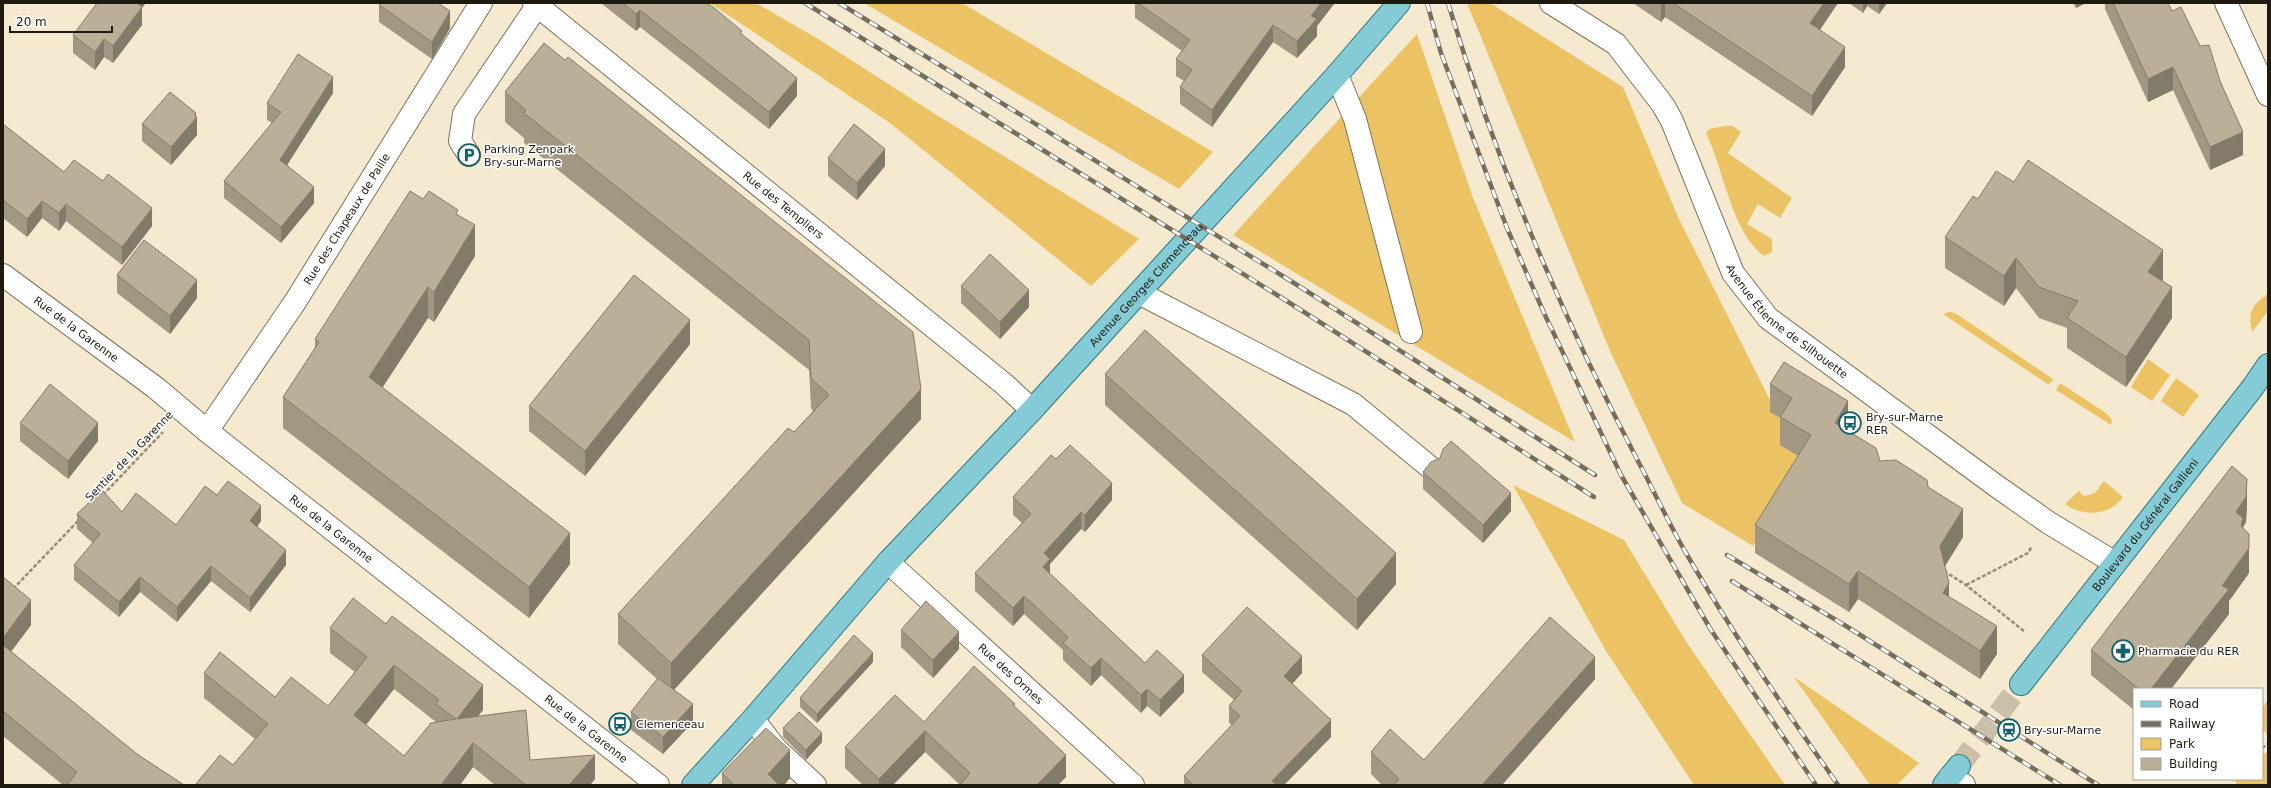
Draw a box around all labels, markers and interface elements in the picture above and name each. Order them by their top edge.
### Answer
scale bar [10,8,112,34]
text: 20 m [16,15,47,29]
parking icon: Parking Zenpark Bry-sur-Marne [456,142,482,168]
place label: Parking Zenpark Bry-sur-Marne [484,143,575,169]
street label: Rue des Chapeaux de Paille [301,151,393,287]
street label: Rue des Templiers [740,169,826,242]
street label: Avenue Georges Clemenceau [1087,221,1206,350]
street label: Avenue Étienne de Silhouette [1723,263,1850,382]
street label: Rue de la Garenne [31,294,121,365]
street label: Sentier de la Garenne [83,408,176,504]
bus stop icon: Bry-sur-Marne RER [1837,410,1863,436]
place label: Bry-sur-Marne RER [1866,411,1943,437]
street label: Boulevard du Général Gallieni [2090,456,2202,594]
street label: Rue de la Garenne [287,492,375,566]
pharmacy icon: Pharmacie du RER [2110,638,2136,664]
street label: Rue des Ormes [975,641,1046,707]
place label: Pharmacie du RER [2138,645,2240,658]
legend [2133,688,2263,780]
street label: Rue de la Garenne [542,692,630,766]
text: Road [2169,697,2199,711]
bus stop icon: Clemenceau [607,711,633,737]
station icon: Bry-sur-Marne [1996,717,2022,743]
text: Railway [2169,717,2215,731]
place label: Clemenceau [636,718,705,731]
place label: Bry-sur-Marne [2024,724,2101,737]
text: Park [2169,737,2195,751]
text: Building [2169,757,2218,771]

